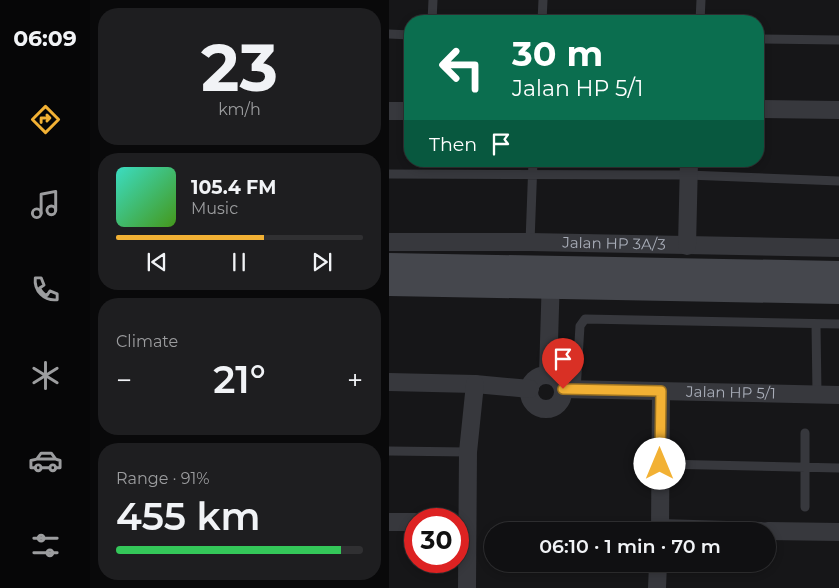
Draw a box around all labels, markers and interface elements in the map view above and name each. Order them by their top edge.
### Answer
text: 06:09 [13,25,77,52]
text: 23 [201,28,278,107]
text: 30 m [512,32,603,75]
icon: left [429,35,494,100]
text: Jalan HP 5/1 [512,75,643,102]
text: km/h [218,100,261,119]
icon: directions [28,102,63,137]
icon: arrive [487,130,515,158]
text: Then [429,133,477,156]
text: 105.4 FM [191,176,276,199]
icon: music [28,187,63,222]
text: Music [191,199,238,218]
street label: Jalan HP 3A/3 [561,233,666,254]
icon: previous [143,248,171,276]
icon: pause [225,248,253,276]
icon: next [308,248,336,276]
icon: phone [28,272,63,307]
text: Climate [116,332,178,351]
pin [542,338,584,389]
icon: arrive [549,345,577,373]
text: 21° [213,356,266,403]
icon: climate [28,358,63,393]
text: − [116,363,132,397]
text: + [347,363,363,397]
street label: Jalan HP 5/1 [685,382,776,403]
position arrow [633,437,685,489]
icon: car [28,443,63,478]
text: Range · 91% [116,469,210,488]
text: 455 km [116,493,260,540]
speed limit sign: 30 [404,508,469,573]
icon: filters [28,528,63,563]
text: 06:10 · 1 min · 70 m [539,535,721,558]

